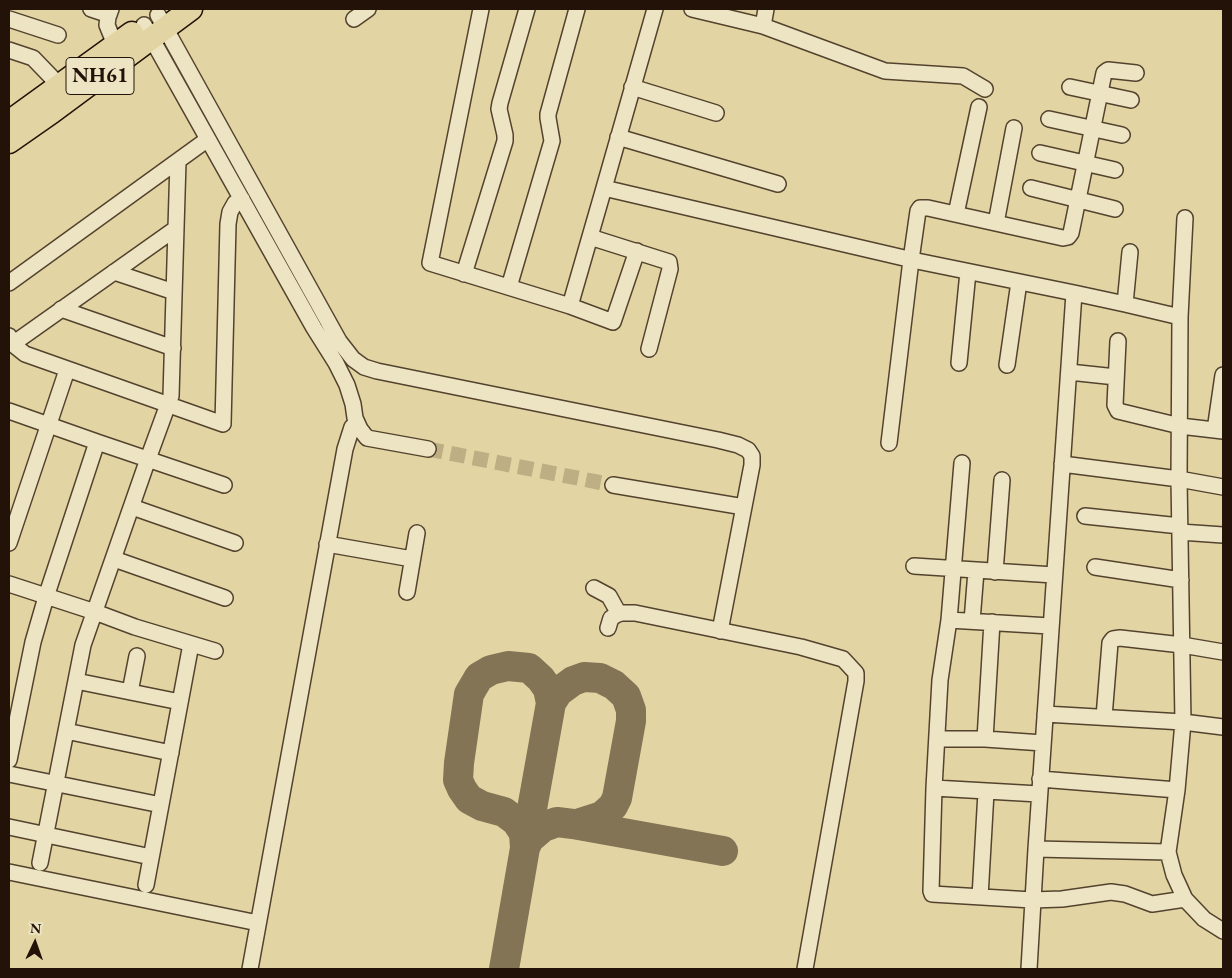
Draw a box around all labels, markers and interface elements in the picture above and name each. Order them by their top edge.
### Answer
road number: NH61 [66,58,134,94]
north arrow [10,918,60,968]
text: N [30,919,42,937]

